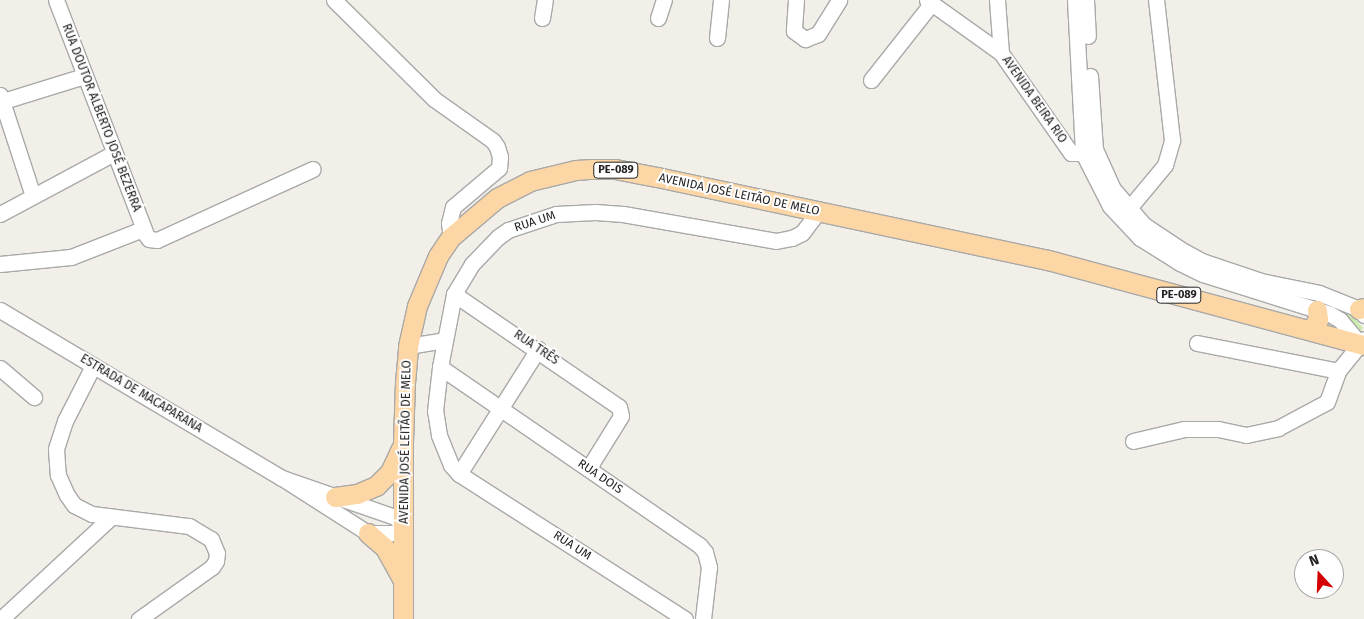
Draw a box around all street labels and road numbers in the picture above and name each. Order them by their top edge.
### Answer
street label: RUA DOUTOR ALBERTO JOSÉ BEZERRA [58,22,144,214]
street label: AVENIDA BEIRA RIO [999,54,1069,146]
road number: PE-089 [592,162,640,178]
street label: AVENIDA JOSÉ LEITÃO DE MELO [657,171,821,219]
street label: RUA UM [513,209,557,235]
road number: PE-089 [1155,286,1203,304]
street label: RUA TRÊS [511,328,561,368]
street label: ESTRADA DE MACAPARANA [77,352,205,436]
street label: AVENIDA JOSÉ LEITÃO DE MELO [397,360,415,524]
street label: RUA DOIS [575,457,625,497]
street label: RUA UM [550,528,594,564]

